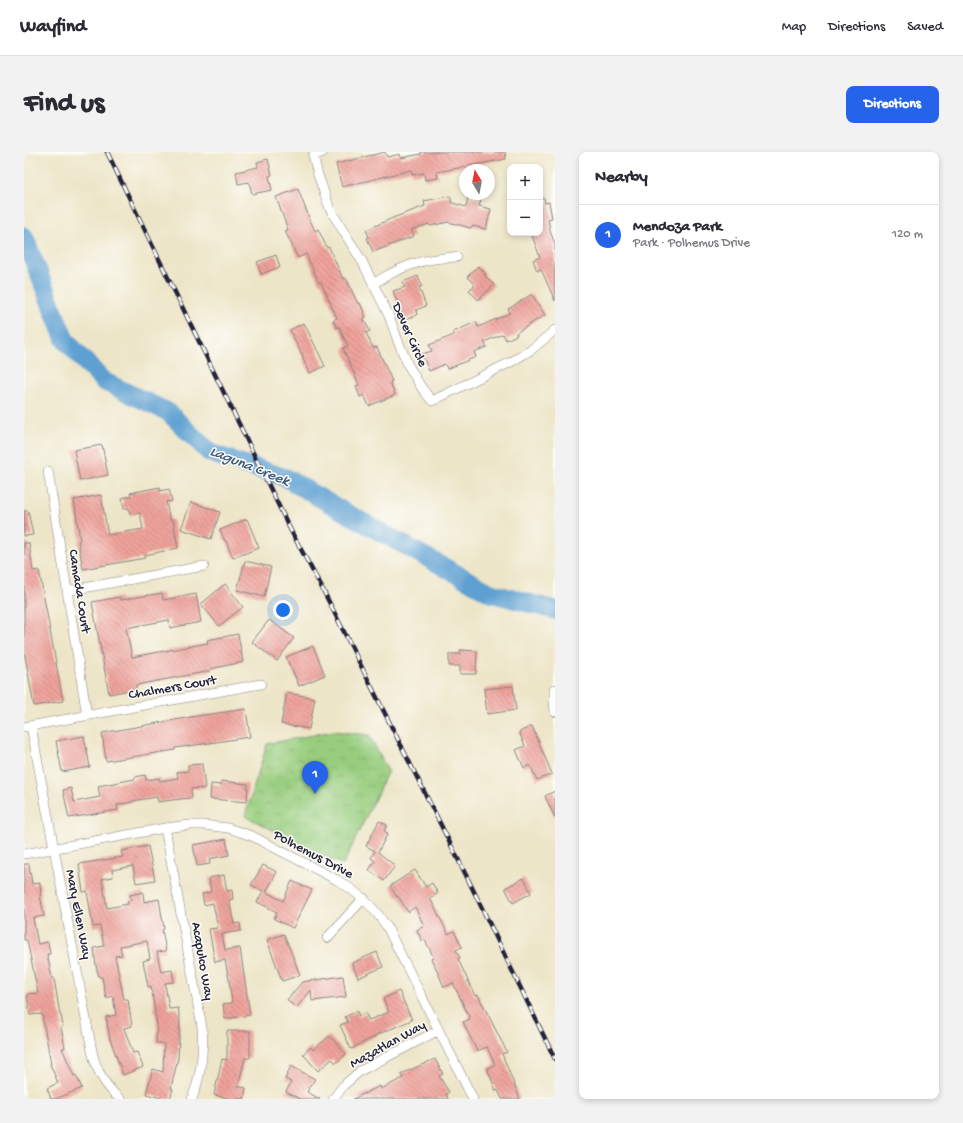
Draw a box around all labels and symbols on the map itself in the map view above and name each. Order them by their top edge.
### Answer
north arrow [459,164,495,200]
street label: Dever Circle [387,299,431,371]
water label: Laguna Creek [207,443,293,491]
street label: Camada Court [64,548,94,636]
your location [273,600,293,620]
street label: Chalmers Court [127,672,219,705]
pin: 1 [302,761,328,794]
street label: Polhemus Drive [269,826,356,884]
street label: Mary Ellen Way [60,868,95,961]
street label: Acapulco Way [186,921,217,1002]
street label: Mazatlan Way [347,1017,429,1073]

